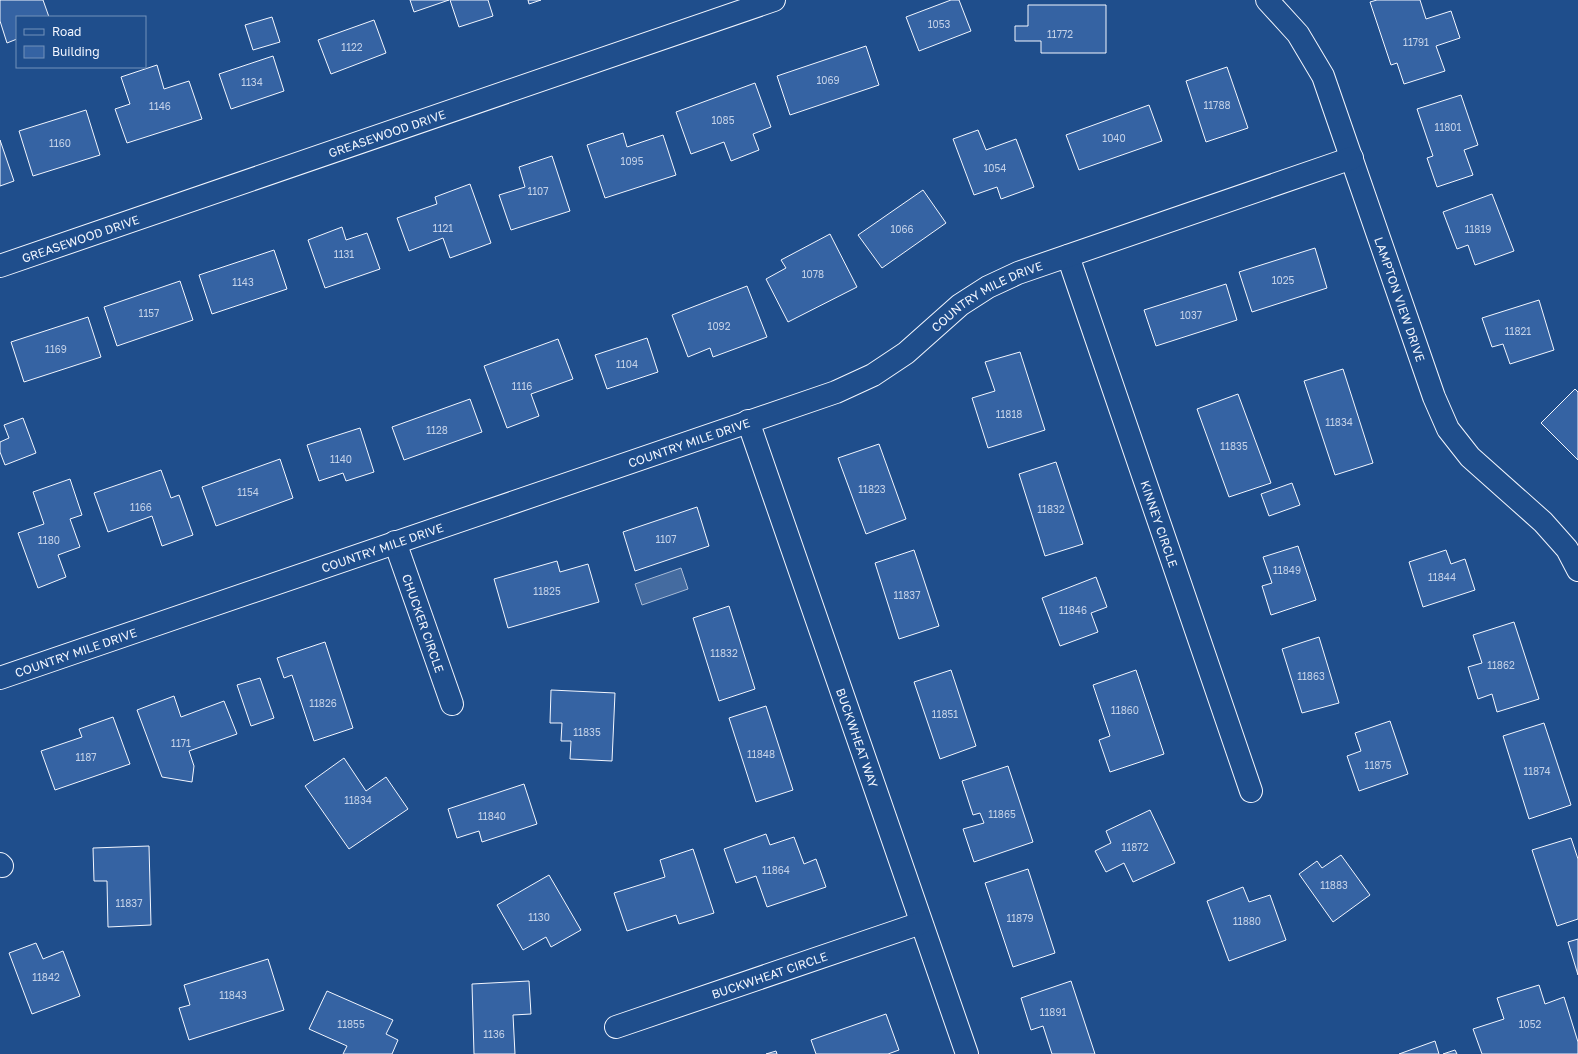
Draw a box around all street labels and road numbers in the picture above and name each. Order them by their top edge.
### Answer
street label: GREASEWOOD DRIVE [326,106,448,160]
street label: GREASEWOOD DRIVE [20,211,141,265]
street label: LAMPTON VIEW DRIVE [1372,235,1429,364]
street label: COUNTRY MILE DRIVE [928,258,1044,335]
street label: COUNTRY MILE DRIVE [626,415,752,470]
street label: KINNEY CIRCLE [1138,478,1181,569]
street label: COUNTRY MILE DRIVE [319,519,445,575]
street label: CHUCKER CIRCLE [399,572,448,674]
street label: COUNTRY MILE DRIVE [13,624,139,680]
street label: BUCKWHEAT WAY [833,686,882,790]
street label: BUCKWHEAT CIRCLE [709,948,829,1001]

